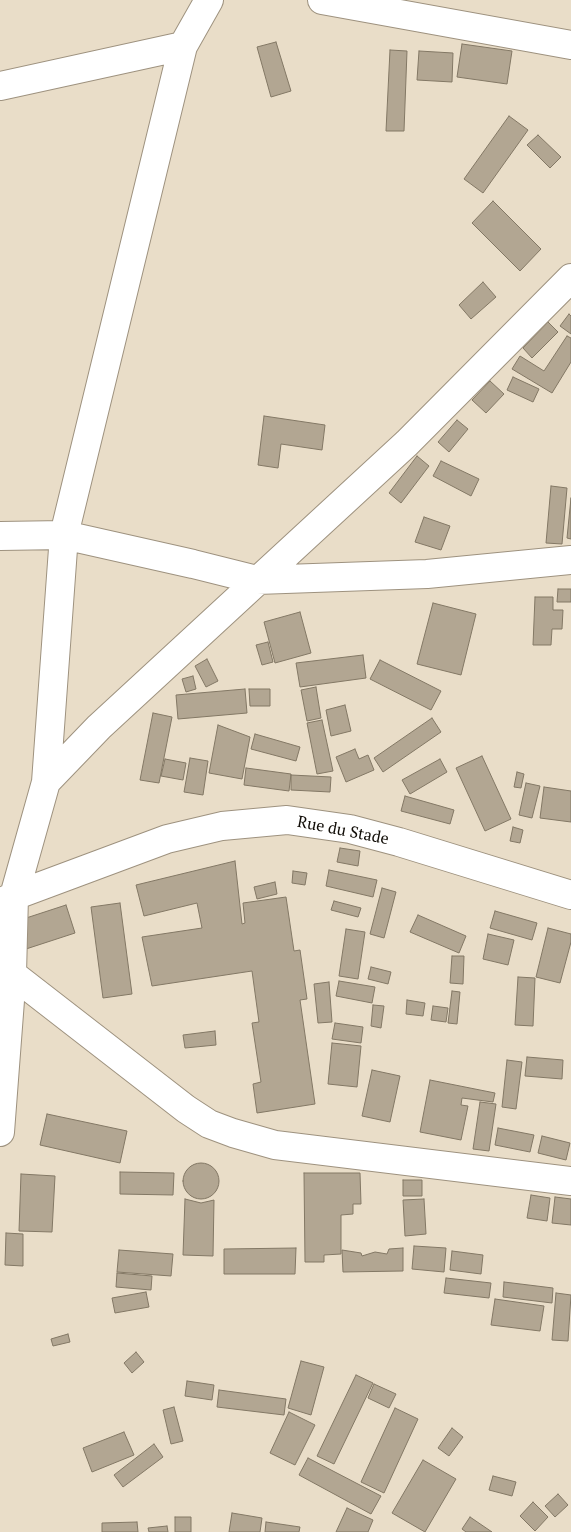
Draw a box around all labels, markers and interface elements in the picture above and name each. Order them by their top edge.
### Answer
street label: Rue du Stade [296,813,390,849]

